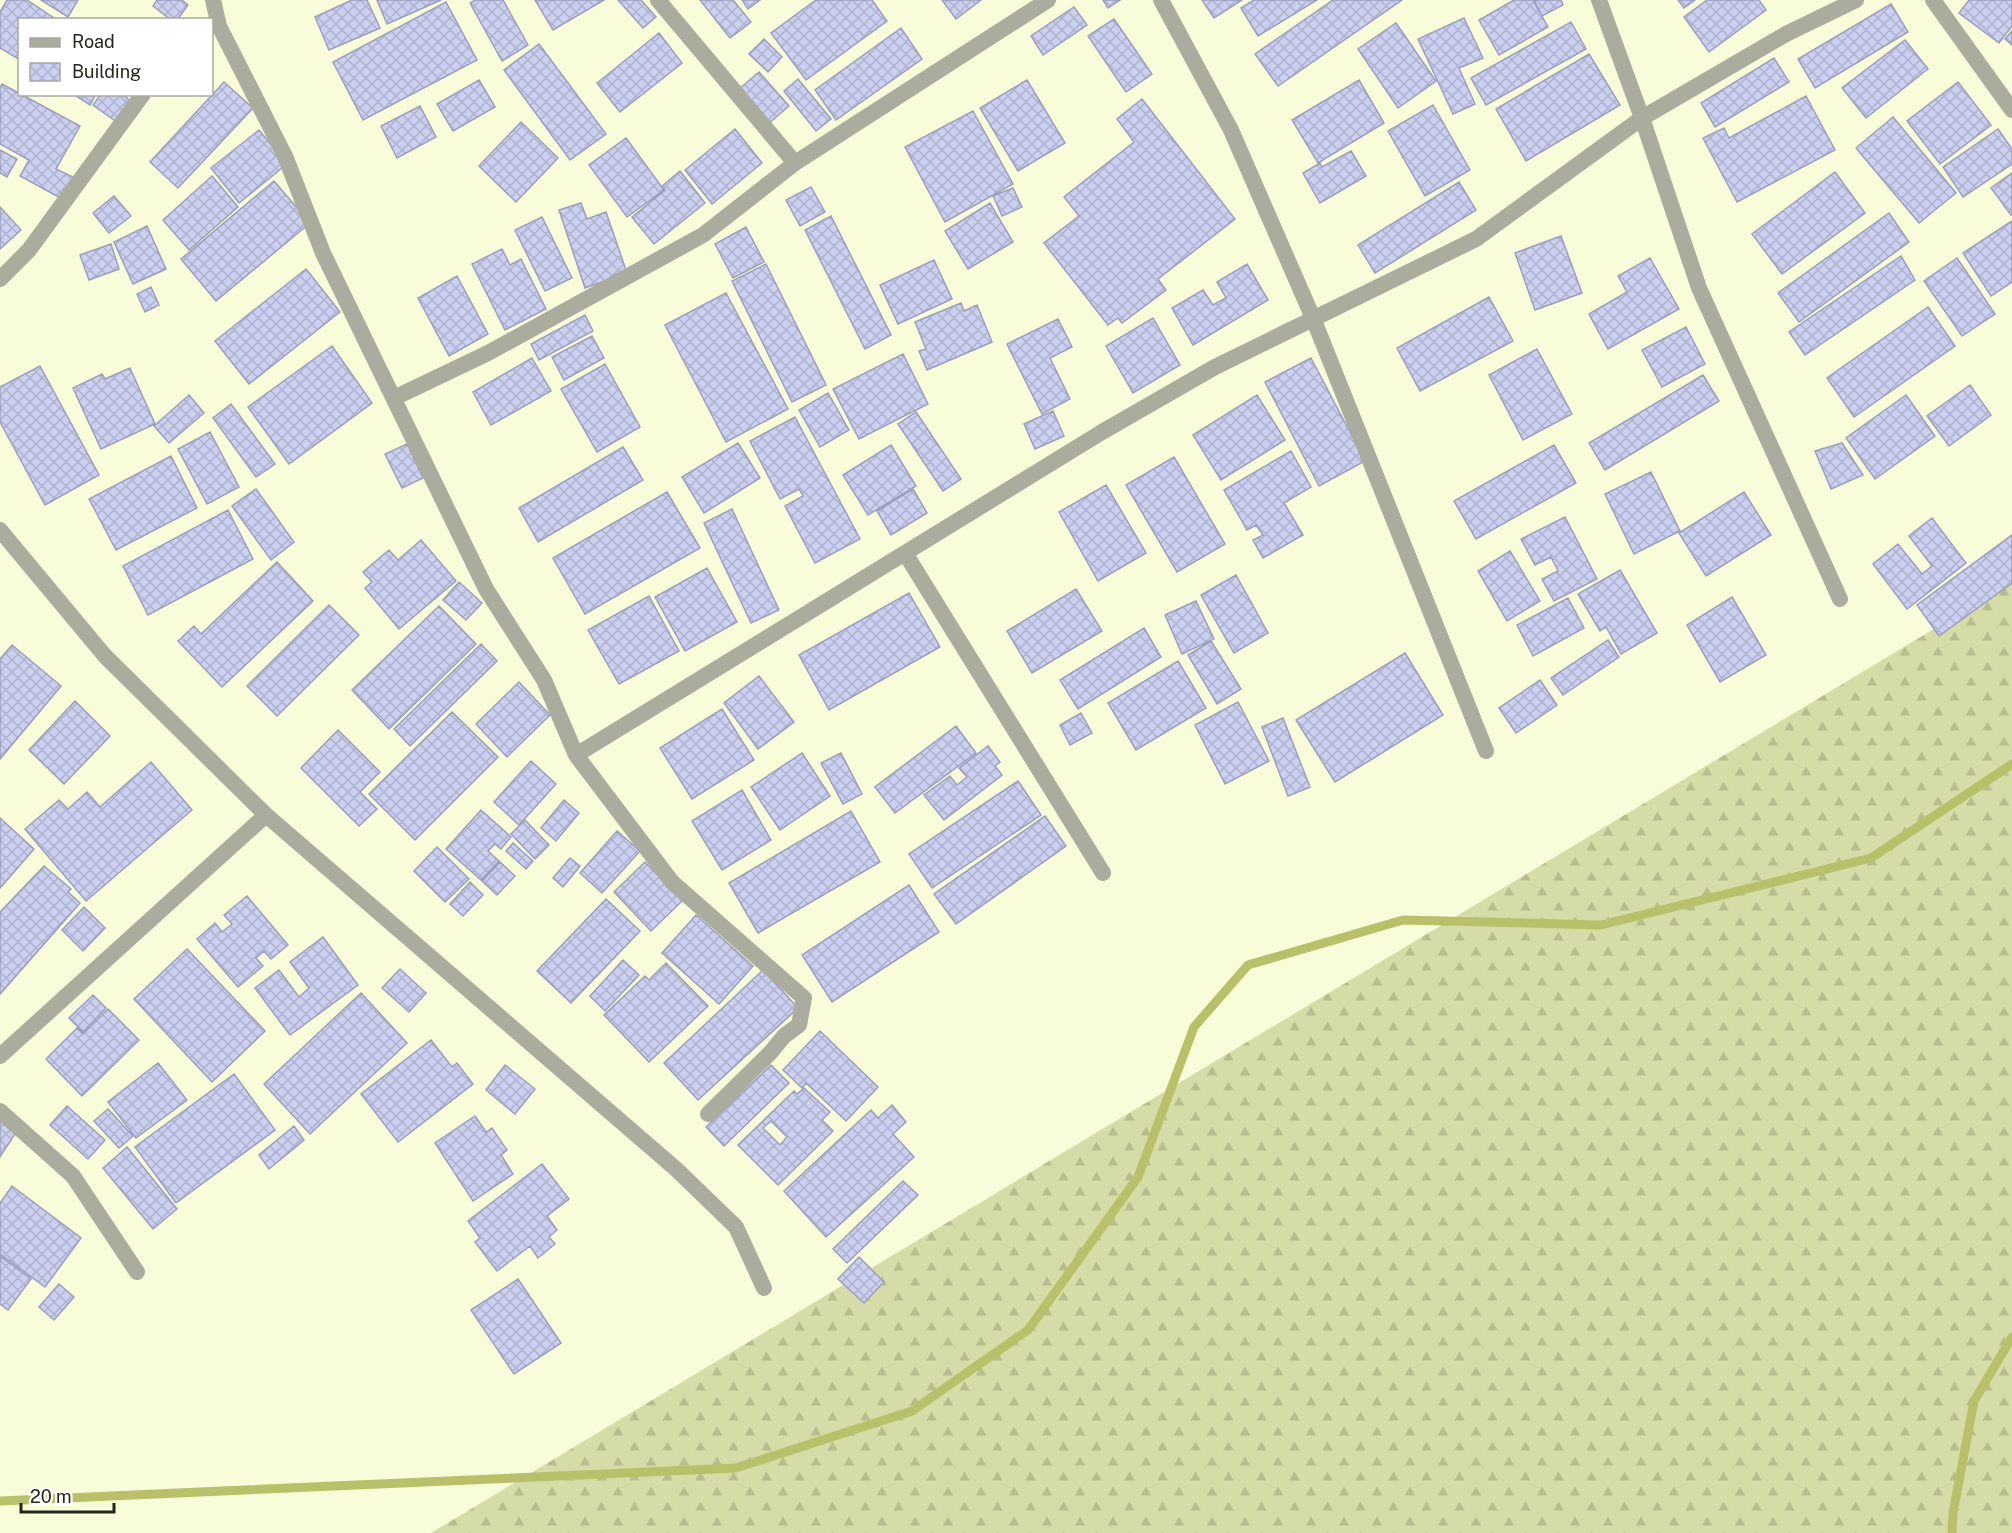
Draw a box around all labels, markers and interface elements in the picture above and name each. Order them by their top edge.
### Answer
legend [18,18,213,96]
text: Road [72,31,115,52]
text: Building [72,61,141,82]
scale bar [21,1476,114,1514]
text: 20 m [30,1486,72,1507]

